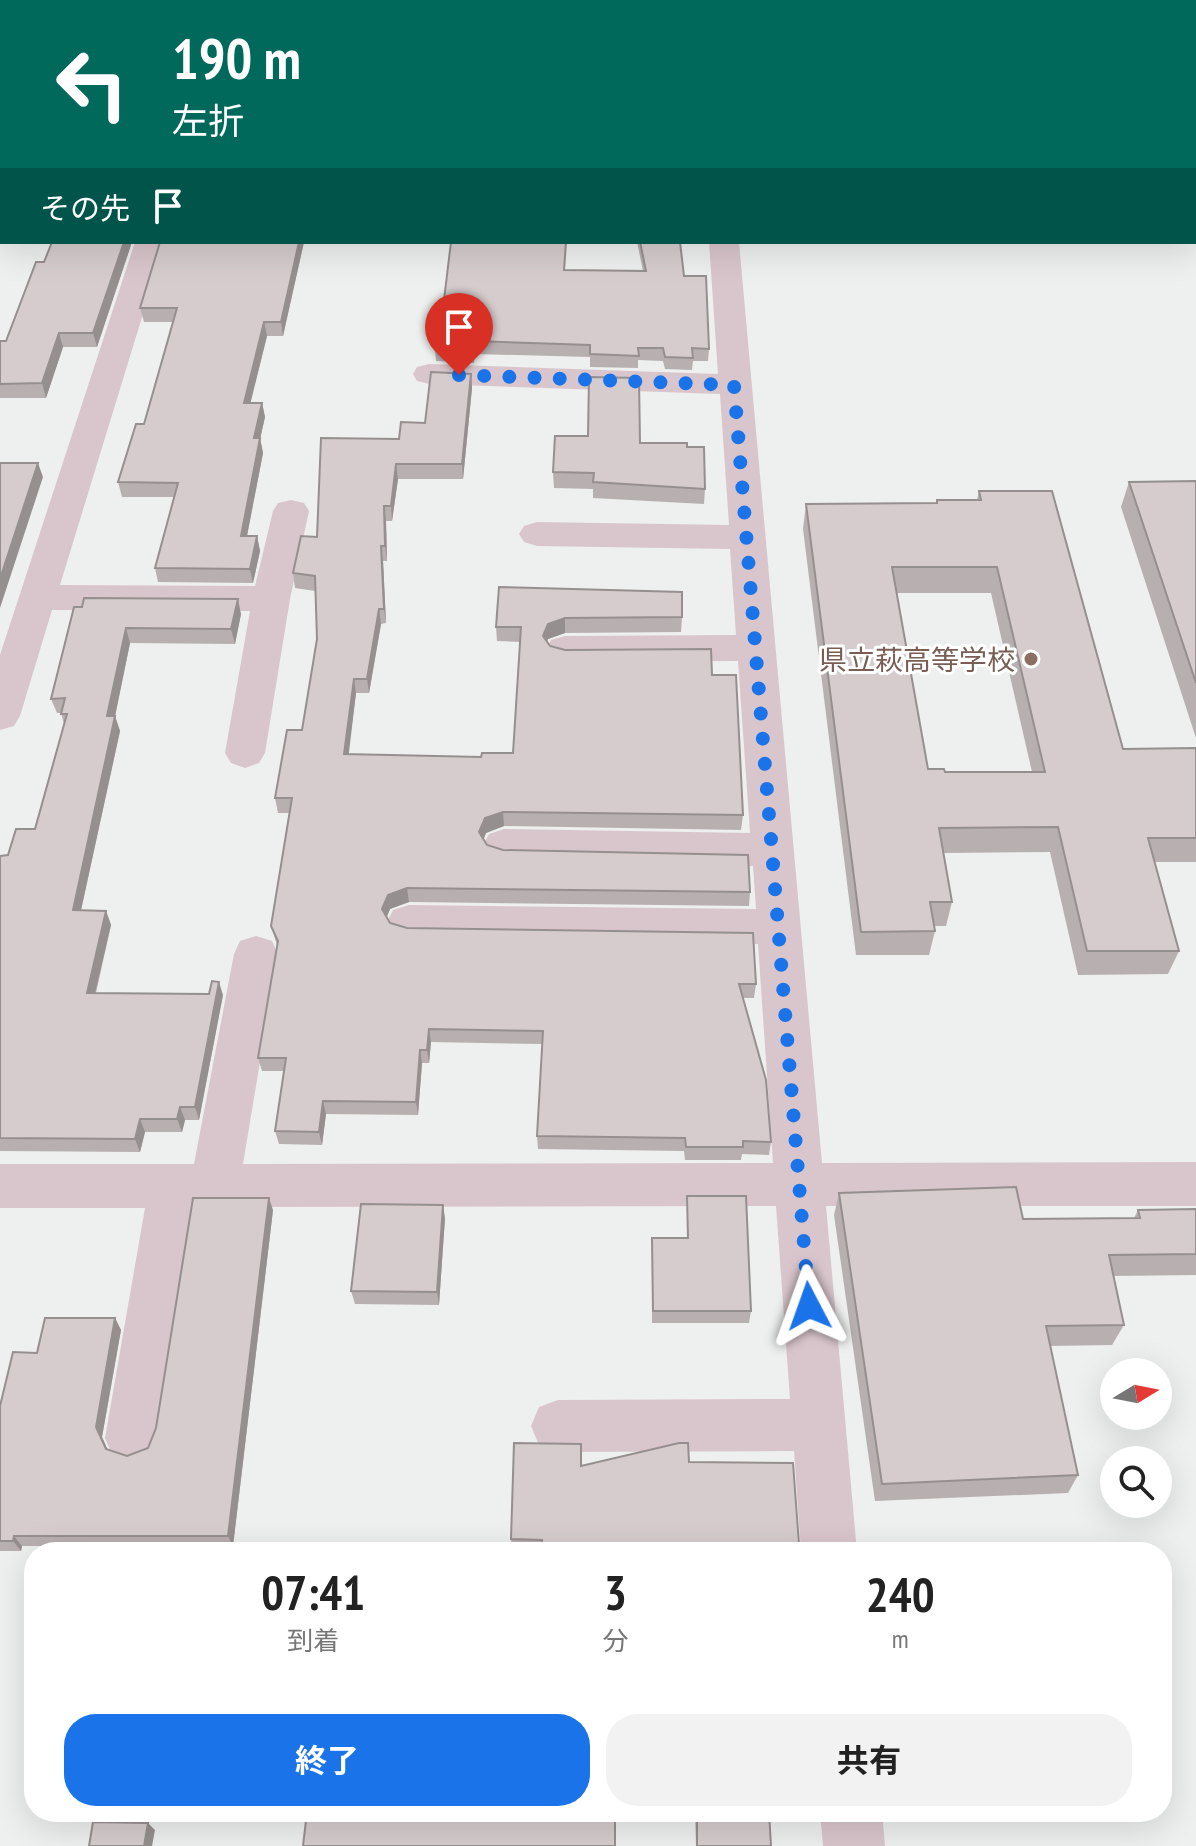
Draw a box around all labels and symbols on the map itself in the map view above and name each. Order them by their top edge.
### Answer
pin [425,293,493,375]
place label: 県立萩高等学校 [819,641,1015,678]
marker: 県立萩高等学校 [1022,650,1040,668]
position arrow [767,1264,851,1348]
north arrow [1100,1358,1172,1430]

